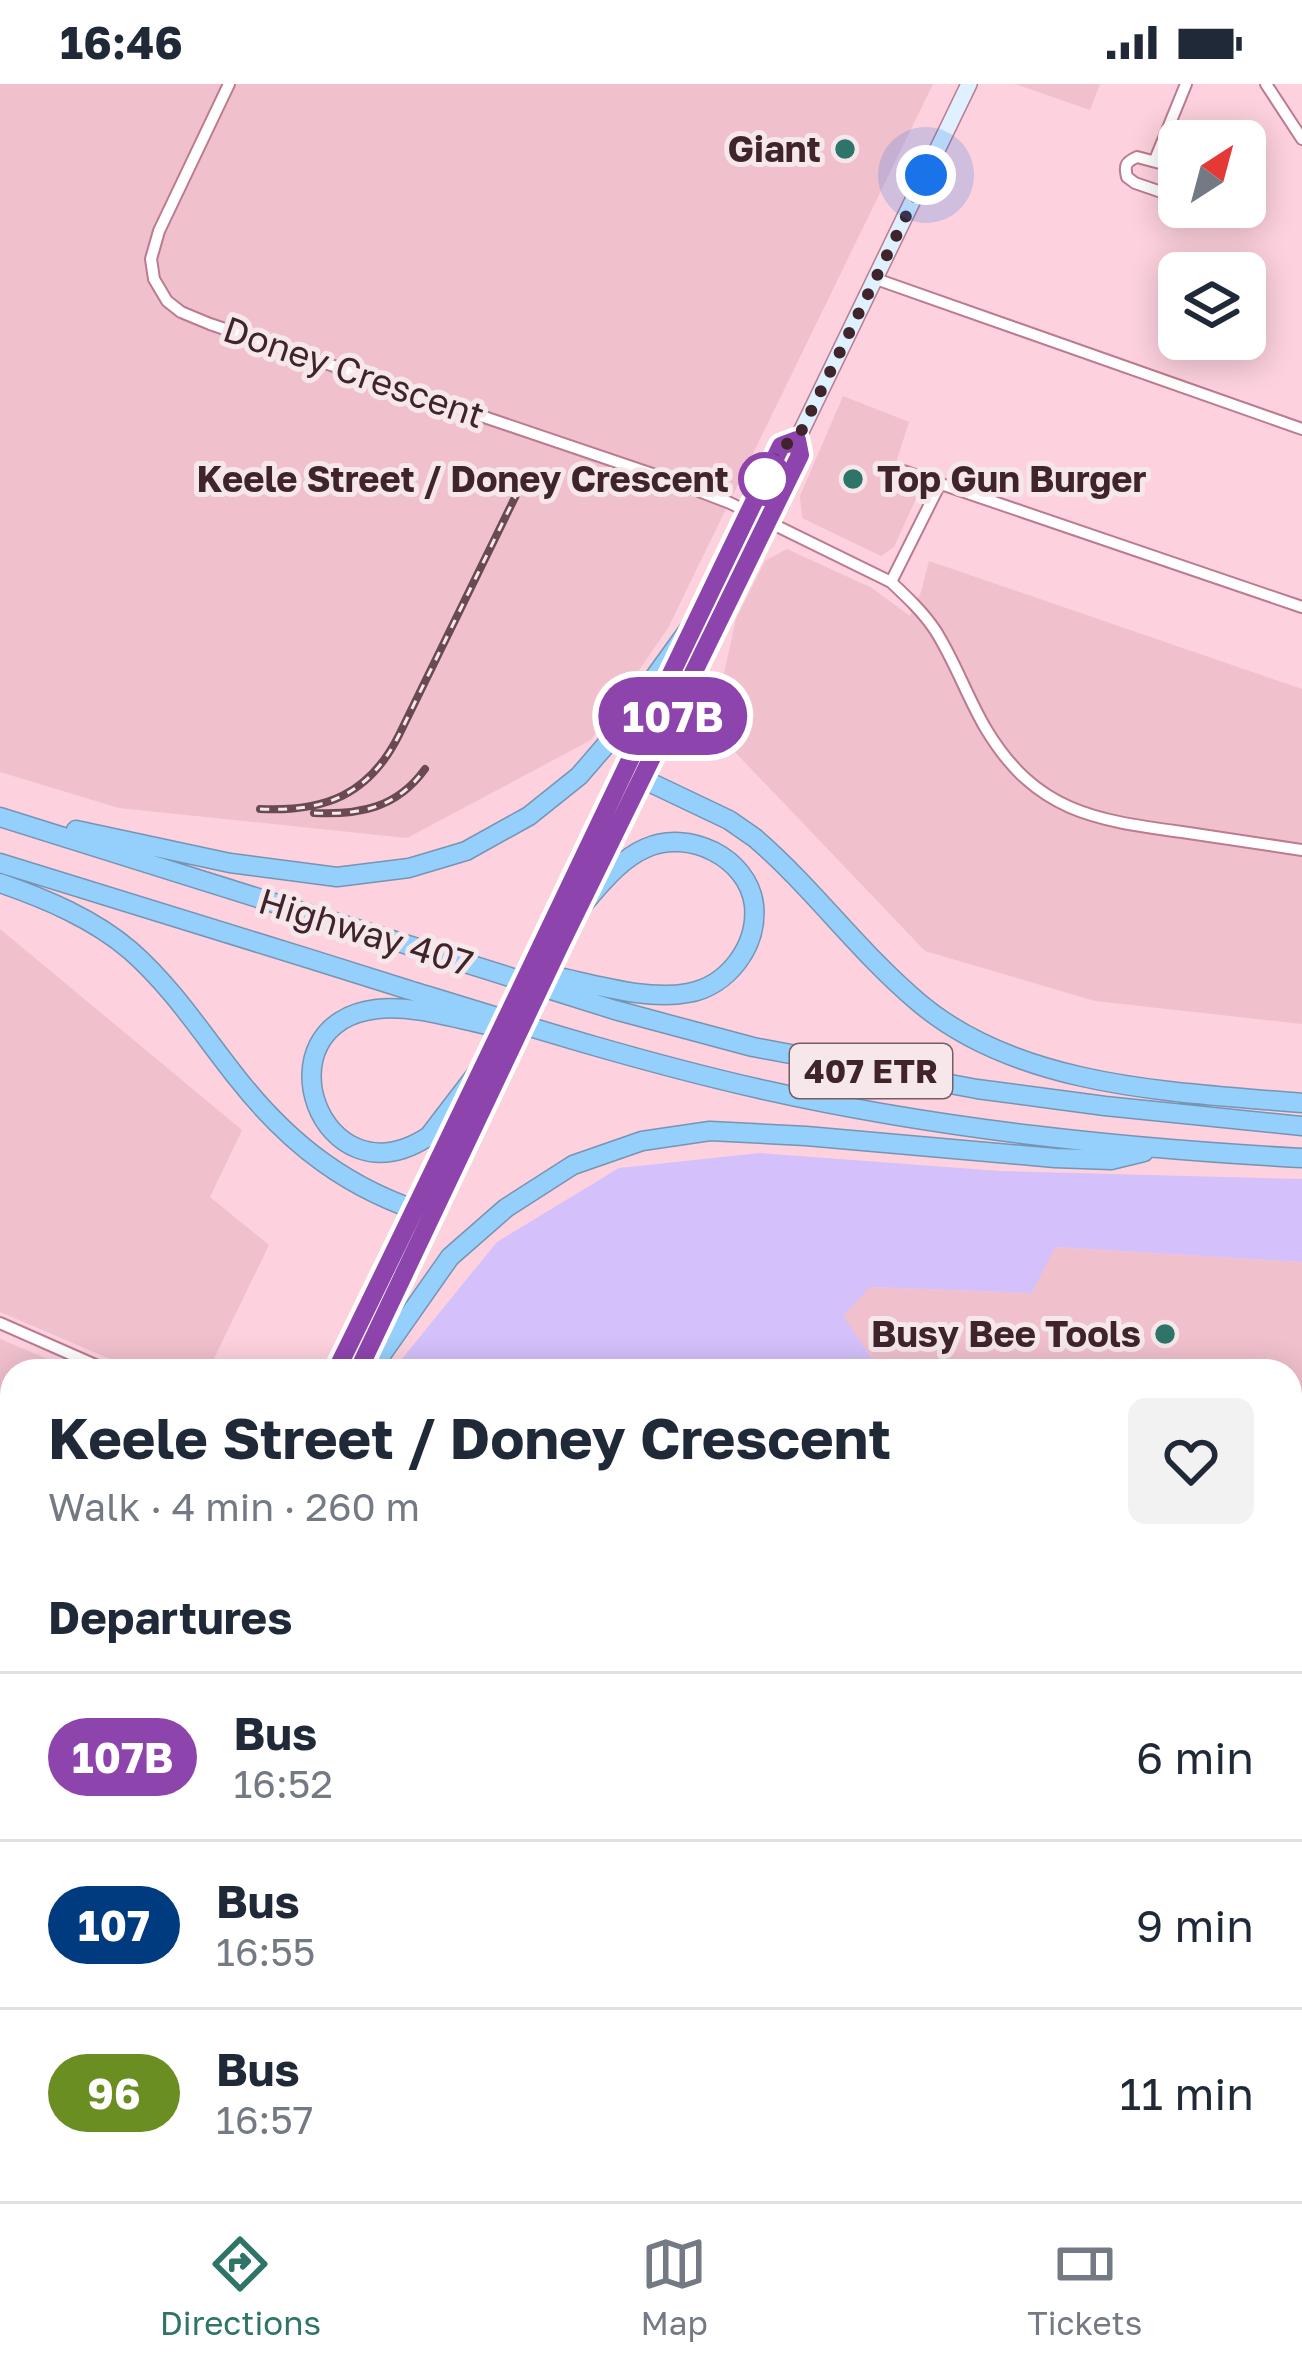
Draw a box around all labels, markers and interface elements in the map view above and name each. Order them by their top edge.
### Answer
text: 16:46 [60,15,183,69]
north arrow [1158,120,1266,228]
map controls [1158,120,1266,360]
place label: Giant [728,127,821,170]
marker: Giant [832,136,858,162]
your location [896,145,956,205]
button: layers [1158,252,1266,360]
street label: Doney Crescent [218,307,490,436]
marker: Keele Street / Doney Crescent [740,454,790,504]
place label: Keele Street / Doney Crescent [197,457,729,500]
place label: Top Gun Burger [877,457,1147,500]
marker: Top Gun Burger [840,466,866,492]
line badge: 107B [589,677,757,755]
text: 107B [622,691,724,741]
street label: Highway 407 [254,879,478,984]
road number: 407 ETR [790,1044,952,1098]
place label: Busy Bee Tools [871,1312,1141,1355]
marker: Busy Bee Tools [1152,1321,1178,1347]
button: heart [1128,1398,1254,1524]
text: Keele Street / Doney Crescent [48,1403,891,1472]
text: Walk · 4 min · 260 m [48,1483,420,1530]
text: Departures [48,1590,292,1644]
text: Bus [233,1706,317,1760]
text: 6 min [1136,1730,1254,1784]
text: 107B [72,1732,173,1782]
text: 16:52 [233,1760,333,1807]
text: Bus [216,1874,300,1928]
text: 9 min [1136,1898,1254,1952]
text: 107 [78,1900,150,1950]
text: 16:55 [216,1928,315,1975]
text: Bus [216,2042,300,2096]
text: 11 min [1120,2066,1254,2120]
text: 96 [87,2068,141,2118]
text: 16:57 [216,2096,314,2143]
tab: Directions [160,2231,321,2342]
tab: Map [640,2231,708,2342]
tab: Tickets [1027,2231,1142,2342]

